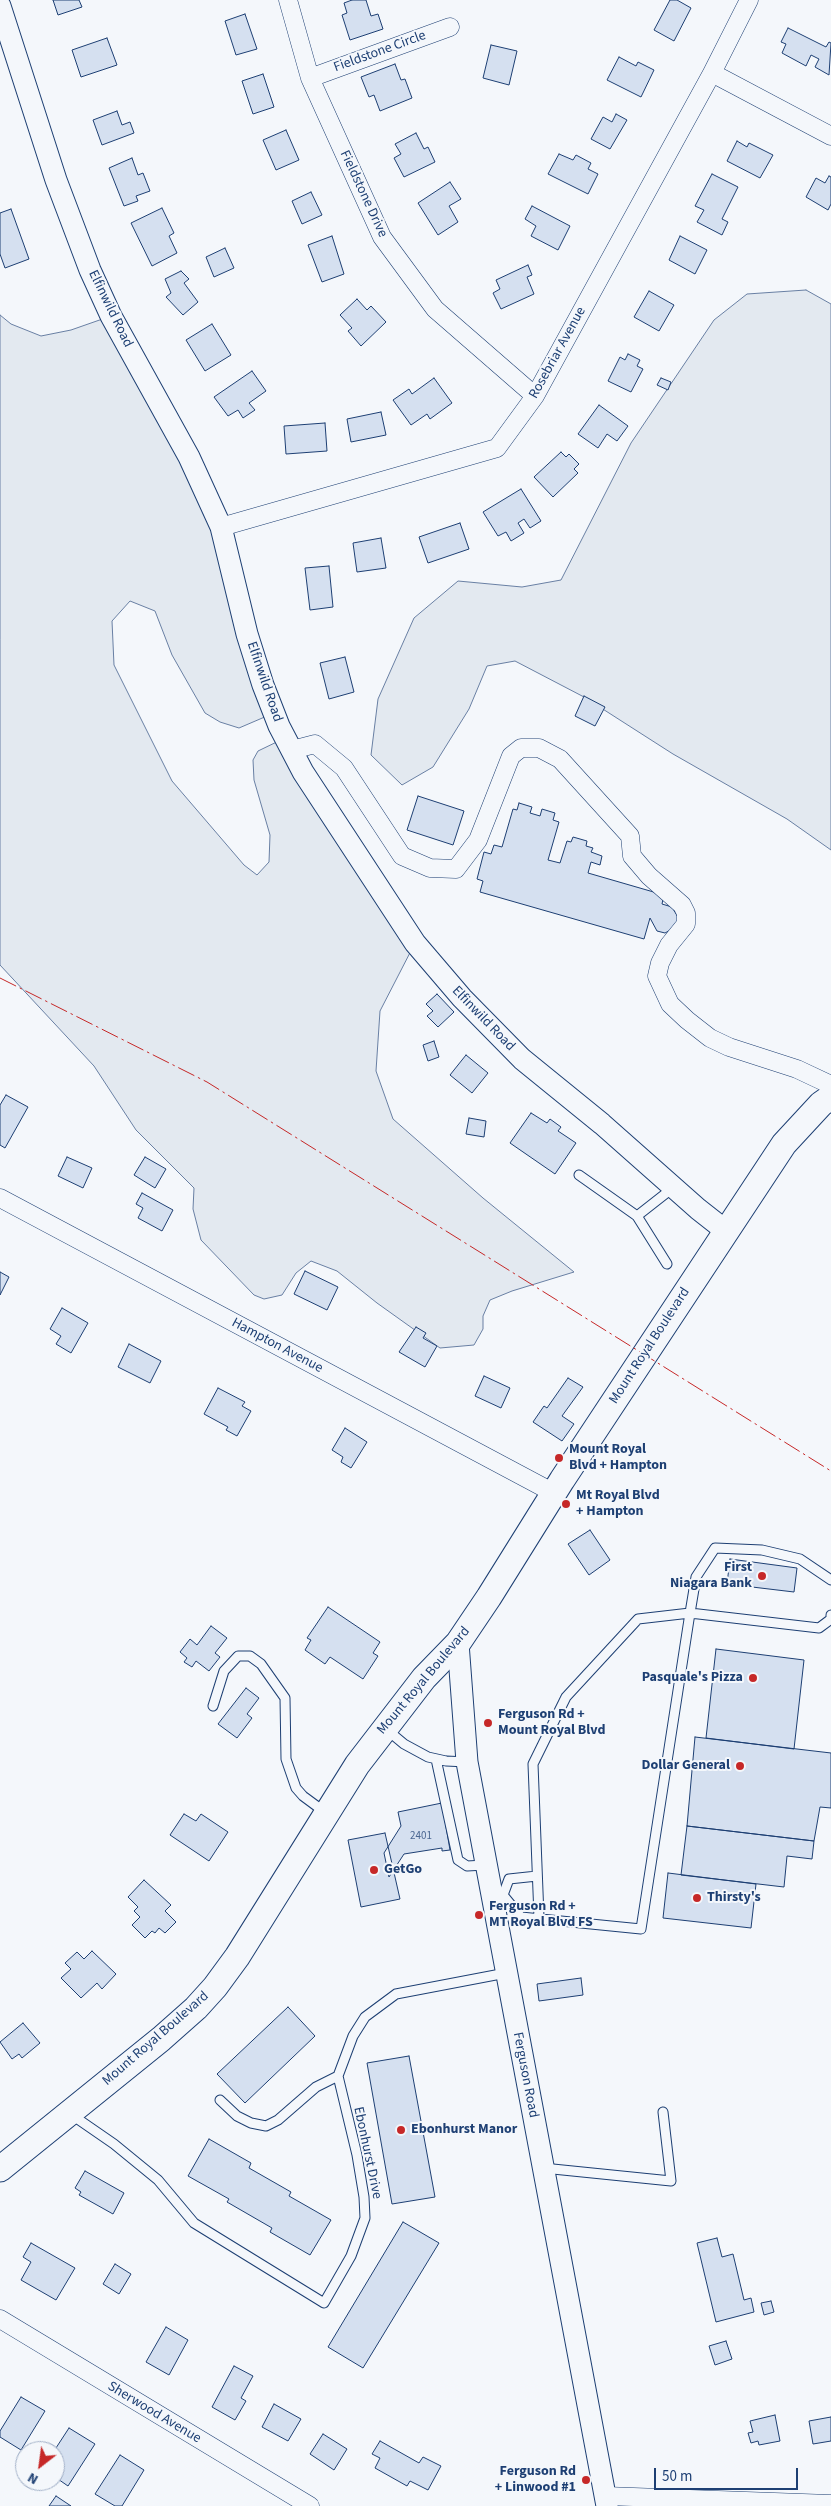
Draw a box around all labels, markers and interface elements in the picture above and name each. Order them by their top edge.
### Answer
street label: Fieldstone Circle [332,28,428,76]
street label: Fieldstone Drive [336,148,390,240]
street label: Elfinwild Road [84,268,136,350]
street label: Rosebriar Avenue [526,304,590,402]
street label: Elfinwild Road [242,640,286,724]
street label: Elfinwild Road [448,983,518,1055]
street label: Mount Royal Boulevard [606,1285,694,1407]
street label: Hampton Avenue [228,1315,326,1377]
place label: Mount Royal Blvd + Hampton [569,1442,667,1474]
marker: Mount Royal Blvd + Hampton [553,1452,565,1464]
place label: Mt Royal Blvd + Hampton [576,1488,660,1520]
marker: Mt Royal Blvd + Hampton [560,1498,572,1510]
place label: First Niagara Bank [670,1560,752,1592]
marker: First Niagara Bank [756,1570,768,1582]
street label: Mount Royal Boulevard [374,1624,474,1738]
place label: Pasquale's Pizza [642,1670,743,1686]
marker: Pasquale's Pizza [747,1672,759,1684]
place label: Ferguson Rd + Mount Royal Blvd [498,1707,606,1740]
marker: Ferguson Rd + Mount Royal Blvd [482,1717,494,1729]
place label: Dollar General [642,1758,730,1774]
marker: Dollar General [734,1760,746,1772]
house number: 2401 [410,1830,432,1844]
place label: GetGo [384,1862,422,1878]
marker: GetGo [368,1864,380,1876]
place label: Thirsty's [707,1890,761,1906]
marker: Thirsty's [691,1892,703,1904]
place label: Ferguson Rd + MT Royal Blvd FS [489,1899,593,1931]
marker: Ferguson Rd + MT Royal Blvd FS [473,1909,485,1921]
street label: Mount Royal Boulevard [99,1988,213,2090]
street label: Ferguson Road [508,2031,542,2119]
street label: Ebonhurst Drive [349,2105,385,2201]
place label: Ebonhurst Manor [411,2122,517,2138]
marker: Ebonhurst Manor [395,2124,407,2136]
street label: Sherwood Avenue [104,2378,204,2448]
north arrow [15,2441,65,2491]
scale bar [656,2458,800,2490]
place label: Ferguson Rd + Linwood #1 [495,2464,576,2496]
text: 50 m [662,2466,692,2487]
text: N [24,2467,42,2489]
marker: Ferguson Rd + Linwood #1 [580,2474,592,2486]

